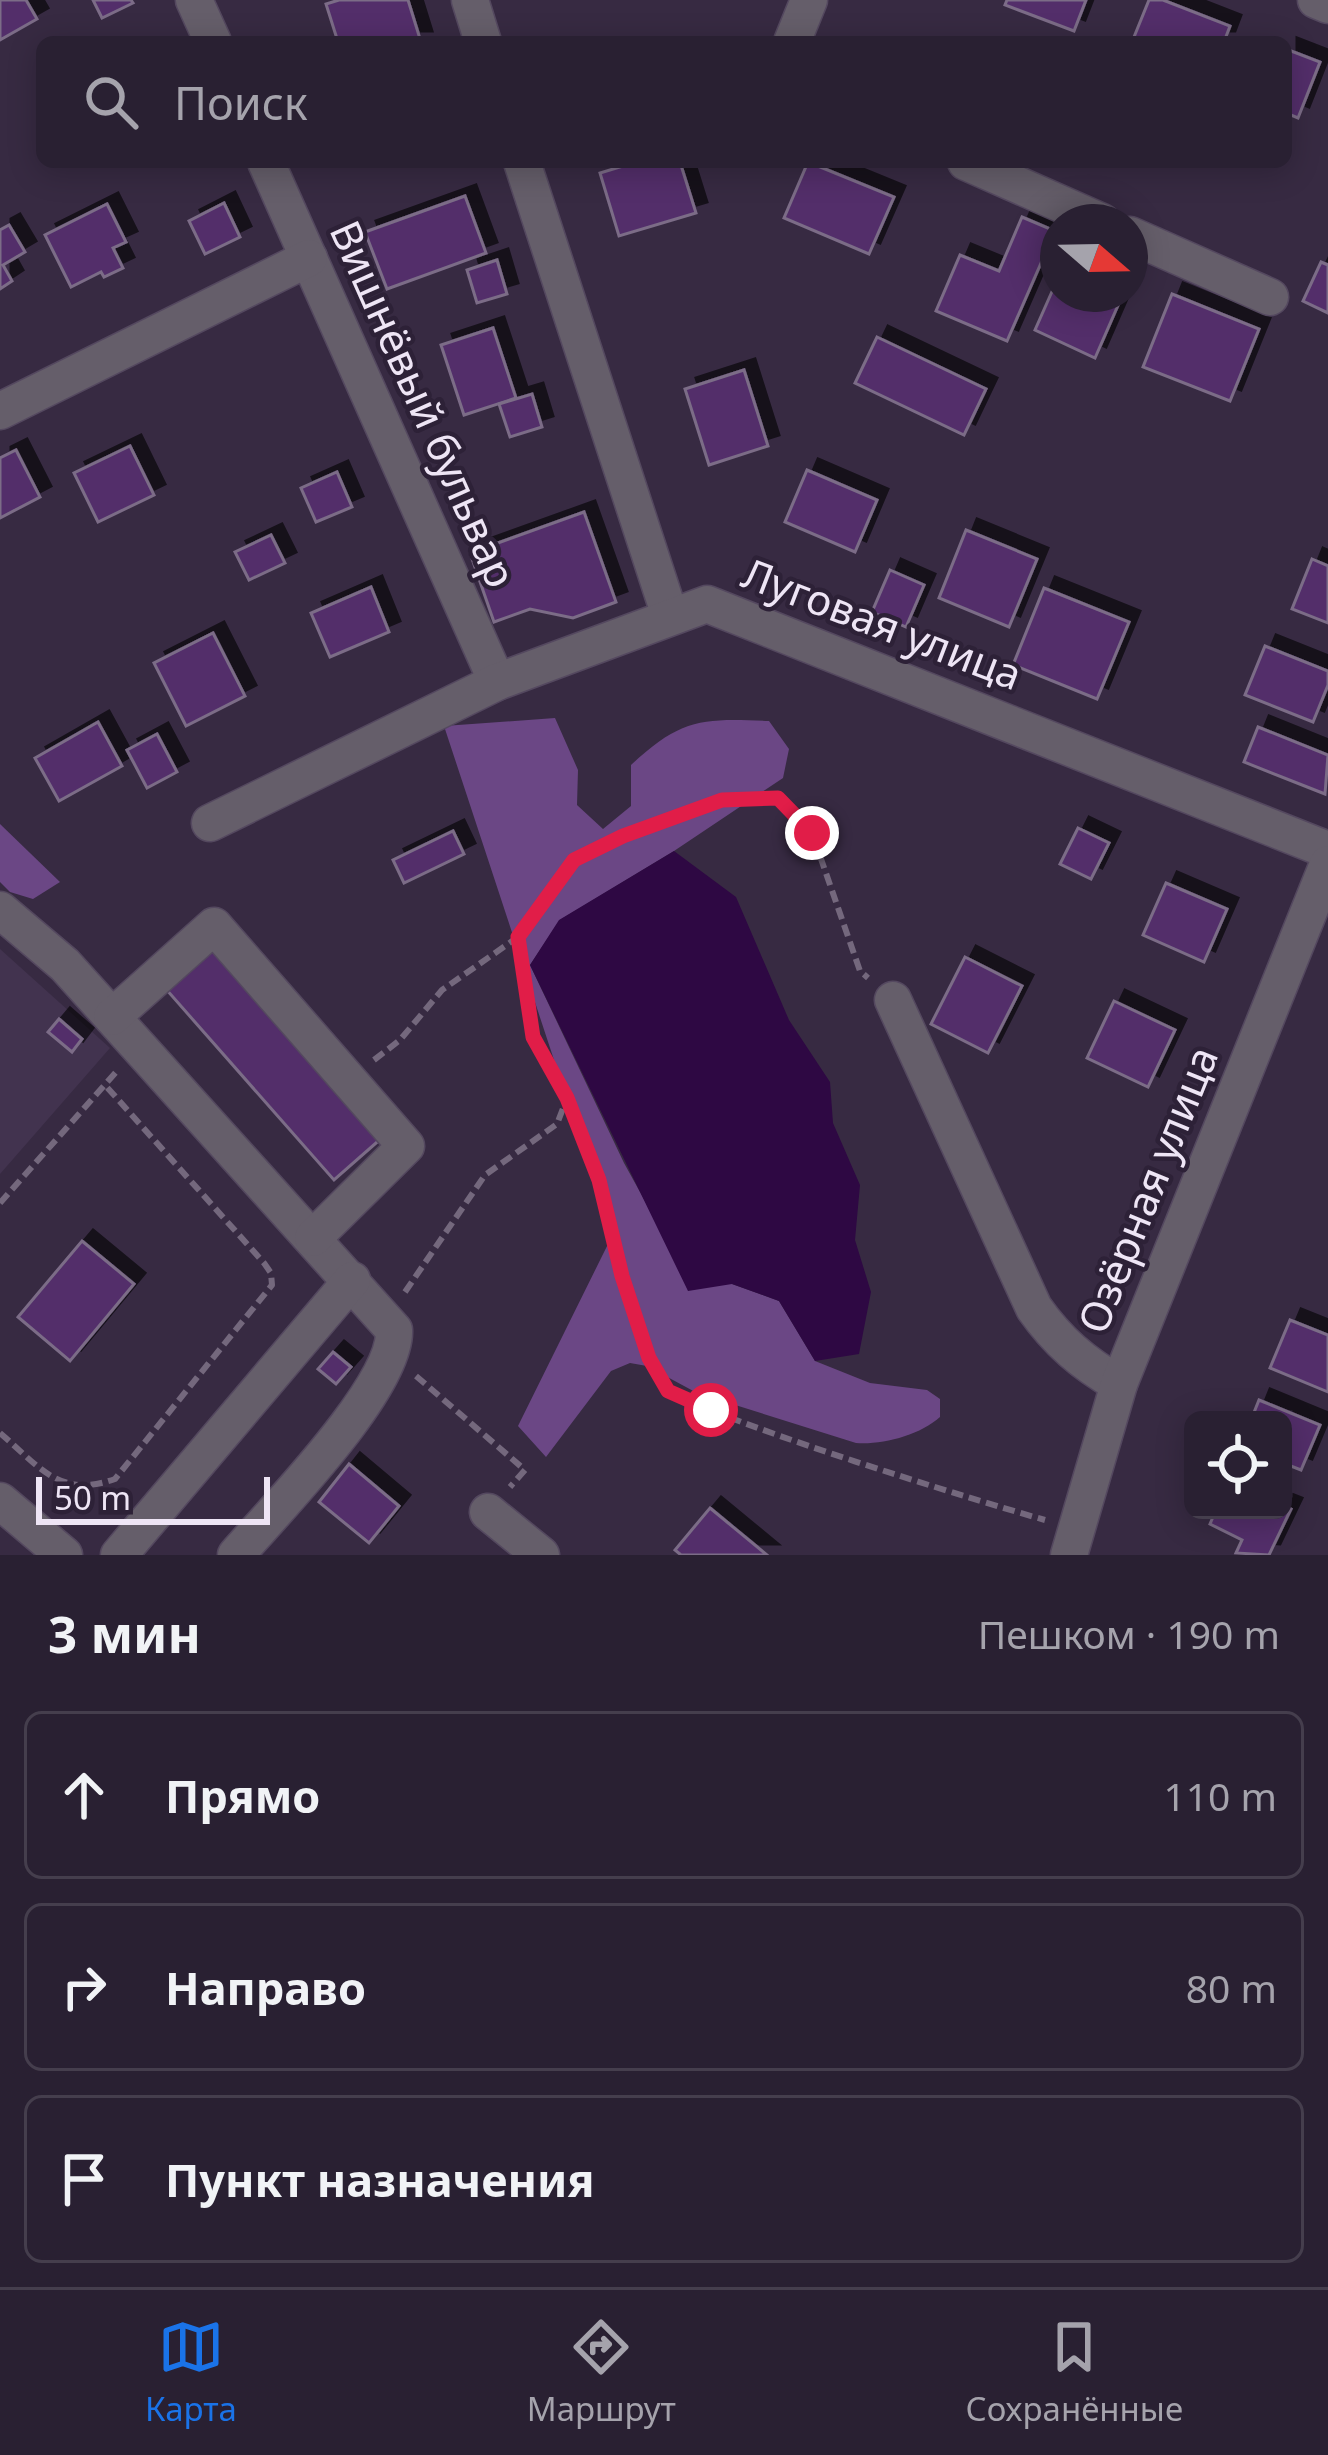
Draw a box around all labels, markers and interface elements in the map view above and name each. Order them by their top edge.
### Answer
search box [36,36,1292,168]
icon: search [78,69,144,135]
text: Поиск [174,72,308,133]
north arrow [1040,204,1148,312]
street label: Вишнёвый бульвар [318,211,531,596]
street label: Луговая улица [735,543,1030,702]
route end [785,806,839,860]
street label: Озёрная улица [1063,1038,1230,1341]
route start [684,1383,738,1437]
map controls [1184,1411,1292,1519]
button: locate [1184,1411,1292,1519]
scale bar [36,1471,270,1524]
text: 50 m [54,1475,131,1520]
text: 3 мин [48,1598,201,1668]
text: Пешком · 190 m [978,1607,1280,1660]
icon: ahead [51,1762,117,1828]
text: Прямо [165,1765,320,1826]
text: 110 m [1163,1769,1277,1822]
icon: right [51,1954,117,2020]
text: Направо [165,1957,366,2018]
text: 80 m [1186,1961,1277,2014]
icon: arrive [51,2146,117,2212]
text: Пункт назначения [165,2149,595,2210]
tab: Карта [145,2314,237,2431]
tab: Маршрут [527,2314,676,2431]
tab: Сохранённые [966,2314,1183,2431]

